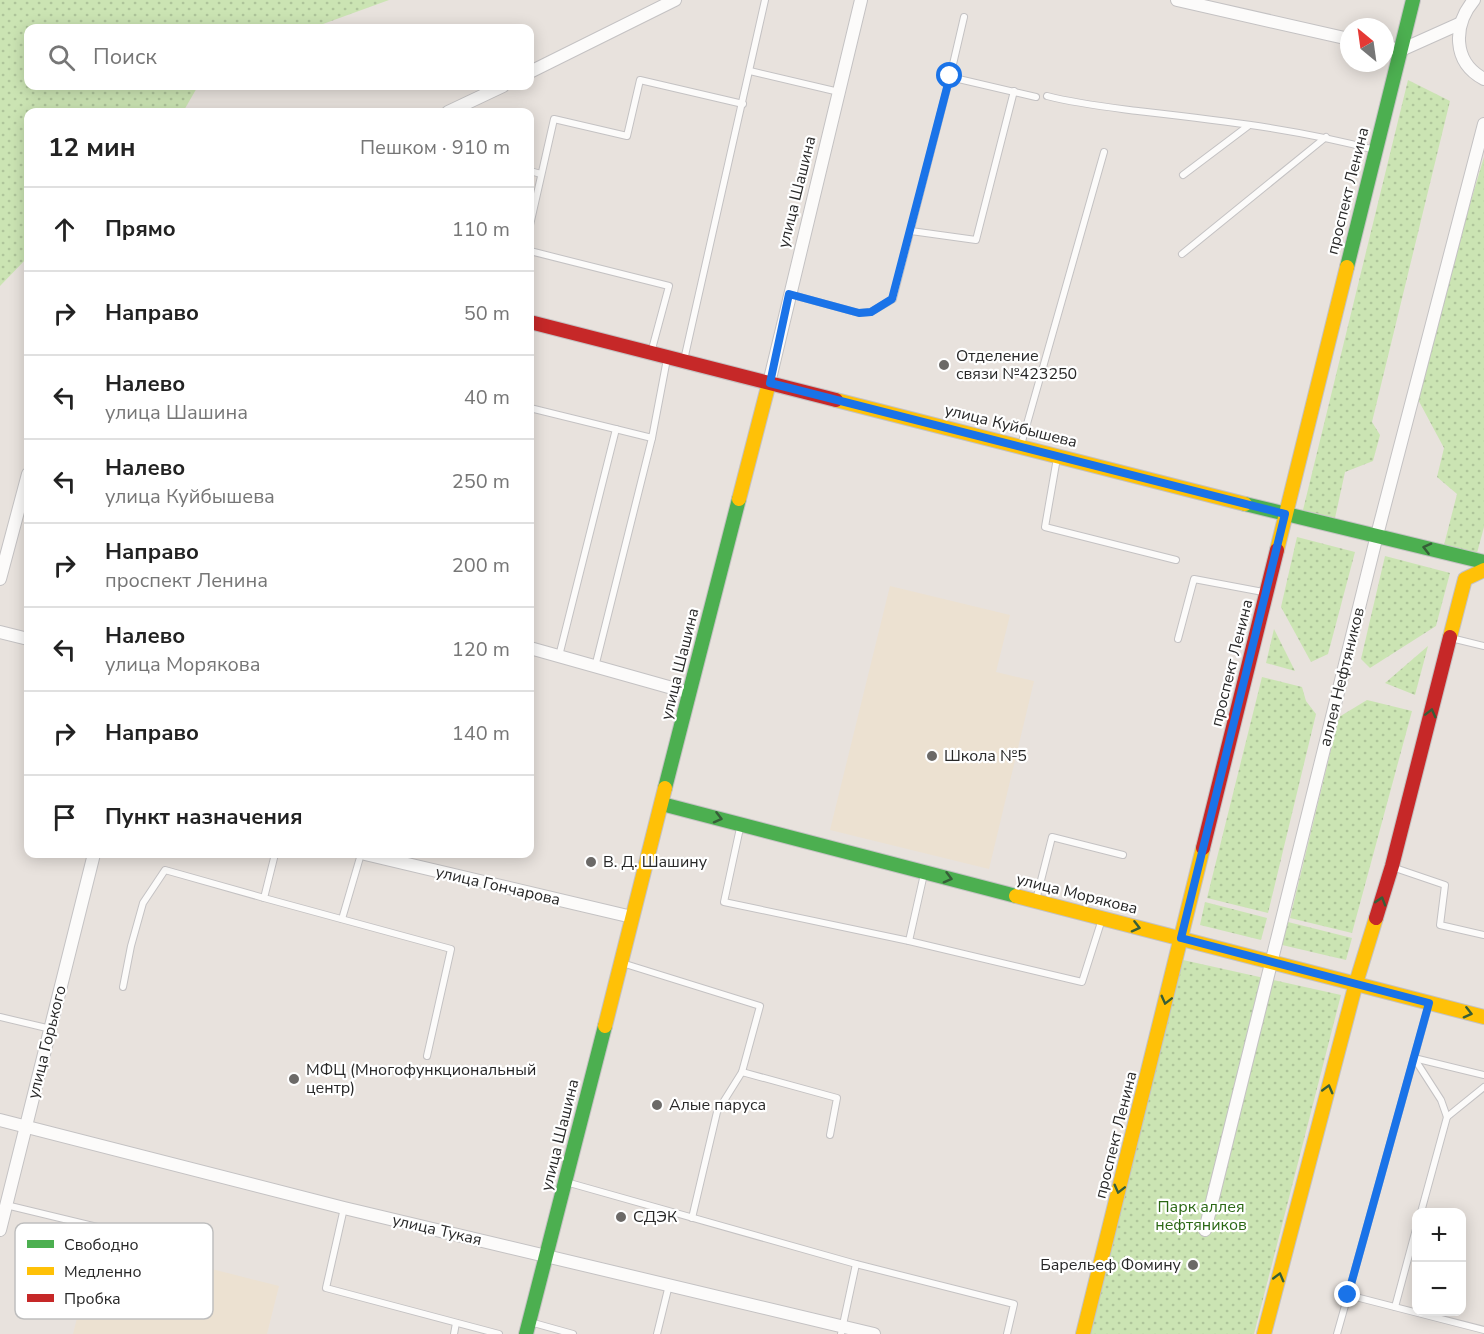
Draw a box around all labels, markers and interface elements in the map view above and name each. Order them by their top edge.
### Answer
north arrow [1340,18,1394,72]
search box [24,24,534,90]
icon: search [45,41,78,74]
text: Поиск [93,42,157,72]
route start [936,62,962,88]
street label: проспект Ленина [1322,125,1374,257]
text: 12 мин [48,130,136,165]
text: Пешком · 910 m [360,134,510,161]
street label: улица Шашина [772,134,822,250]
icon: ahead [48,213,81,246]
text: Прямо [105,214,176,244]
text: 110 m [452,216,510,243]
icon: right [48,297,81,330]
text: Направо [105,298,199,328]
text: 50 m [464,300,510,327]
place label: Отделение связи №423250 [956,345,1077,385]
marker: Отделение связи №423250 [937,358,951,372]
text: Налево [105,369,185,399]
icon: left [48,381,81,414]
text: 40 m [464,384,510,411]
text: улица Шашина [105,399,248,426]
street label: улица Куйбышева [942,399,1080,453]
text: Налево [105,453,185,483]
icon: left [48,465,81,498]
text: 250 m [452,468,510,495]
text: улица Куйбышева [105,483,275,510]
text: Направо [105,537,199,567]
one-way arrow [1422,542,1432,555]
icon: right [48,549,81,582]
text: 200 m [452,552,510,579]
text: проспект Ленина [105,567,268,594]
street label: проспект Ленина [1206,597,1258,729]
street label: аллея Нефтяников [1314,605,1370,749]
street label: улица Шашина [655,606,705,722]
text: Налево [105,621,185,651]
icon: left [48,633,81,666]
text: 120 m [452,636,510,663]
text: улица Морякова [105,651,261,678]
one-way arrow [1424,708,1437,718]
icon: right [48,717,81,750]
text: Направо [105,718,199,748]
text: 140 m [452,720,510,747]
place label: Школа №5 [944,745,1027,767]
marker: Школа №5 [925,749,939,763]
icon: arrive [48,801,81,834]
text: Пункт назначения [105,802,303,832]
one-way arrow [713,811,723,824]
place label: В. Д. Шашину [603,851,708,873]
marker: В. Д. Шашину [584,855,598,869]
street label: улица Гончарова [434,861,562,911]
street label: улица Морякова [1014,868,1140,920]
one-way arrow [943,870,953,883]
one-way arrow [1374,896,1386,907]
one-way arrow [1131,919,1141,932]
street label: улица Горького [22,983,72,1101]
one-way arrow [1161,994,1174,1004]
one-way arrow [1462,1005,1472,1018]
place label: МФЦ (Многофункциональный центр) [306,1059,536,1099]
street label: проспект Ленина [1090,1069,1142,1201]
marker: МФЦ (Многофункциональный центр) [287,1072,301,1086]
street label: улица Шашина [535,1077,585,1193]
one-way arrow [1321,1084,1334,1094]
place label: Алые паруса [669,1094,766,1116]
marker: Алые паруса [650,1098,664,1112]
one-way arrow [1114,1184,1127,1194]
park label: Парк аллея нефтяников [1155,1196,1247,1236]
place label: СДЭК [633,1206,678,1228]
map controls [1412,1208,1466,1316]
button: + [1412,1208,1466,1262]
street label: улица Тукая [390,1209,484,1251]
marker: СДЭК [614,1210,628,1224]
legend [15,1223,213,1319]
text: Свободно [64,1234,139,1256]
place label: Барельеф Фомину [1040,1254,1182,1276]
marker: Барельеф Фомину [1186,1258,1200,1272]
text: Медленно [64,1261,142,1283]
button: − [1412,1262,1466,1316]
one-way arrow [1272,1273,1284,1283]
route end [1334,1281,1360,1307]
text: Пробка [64,1288,121,1310]

